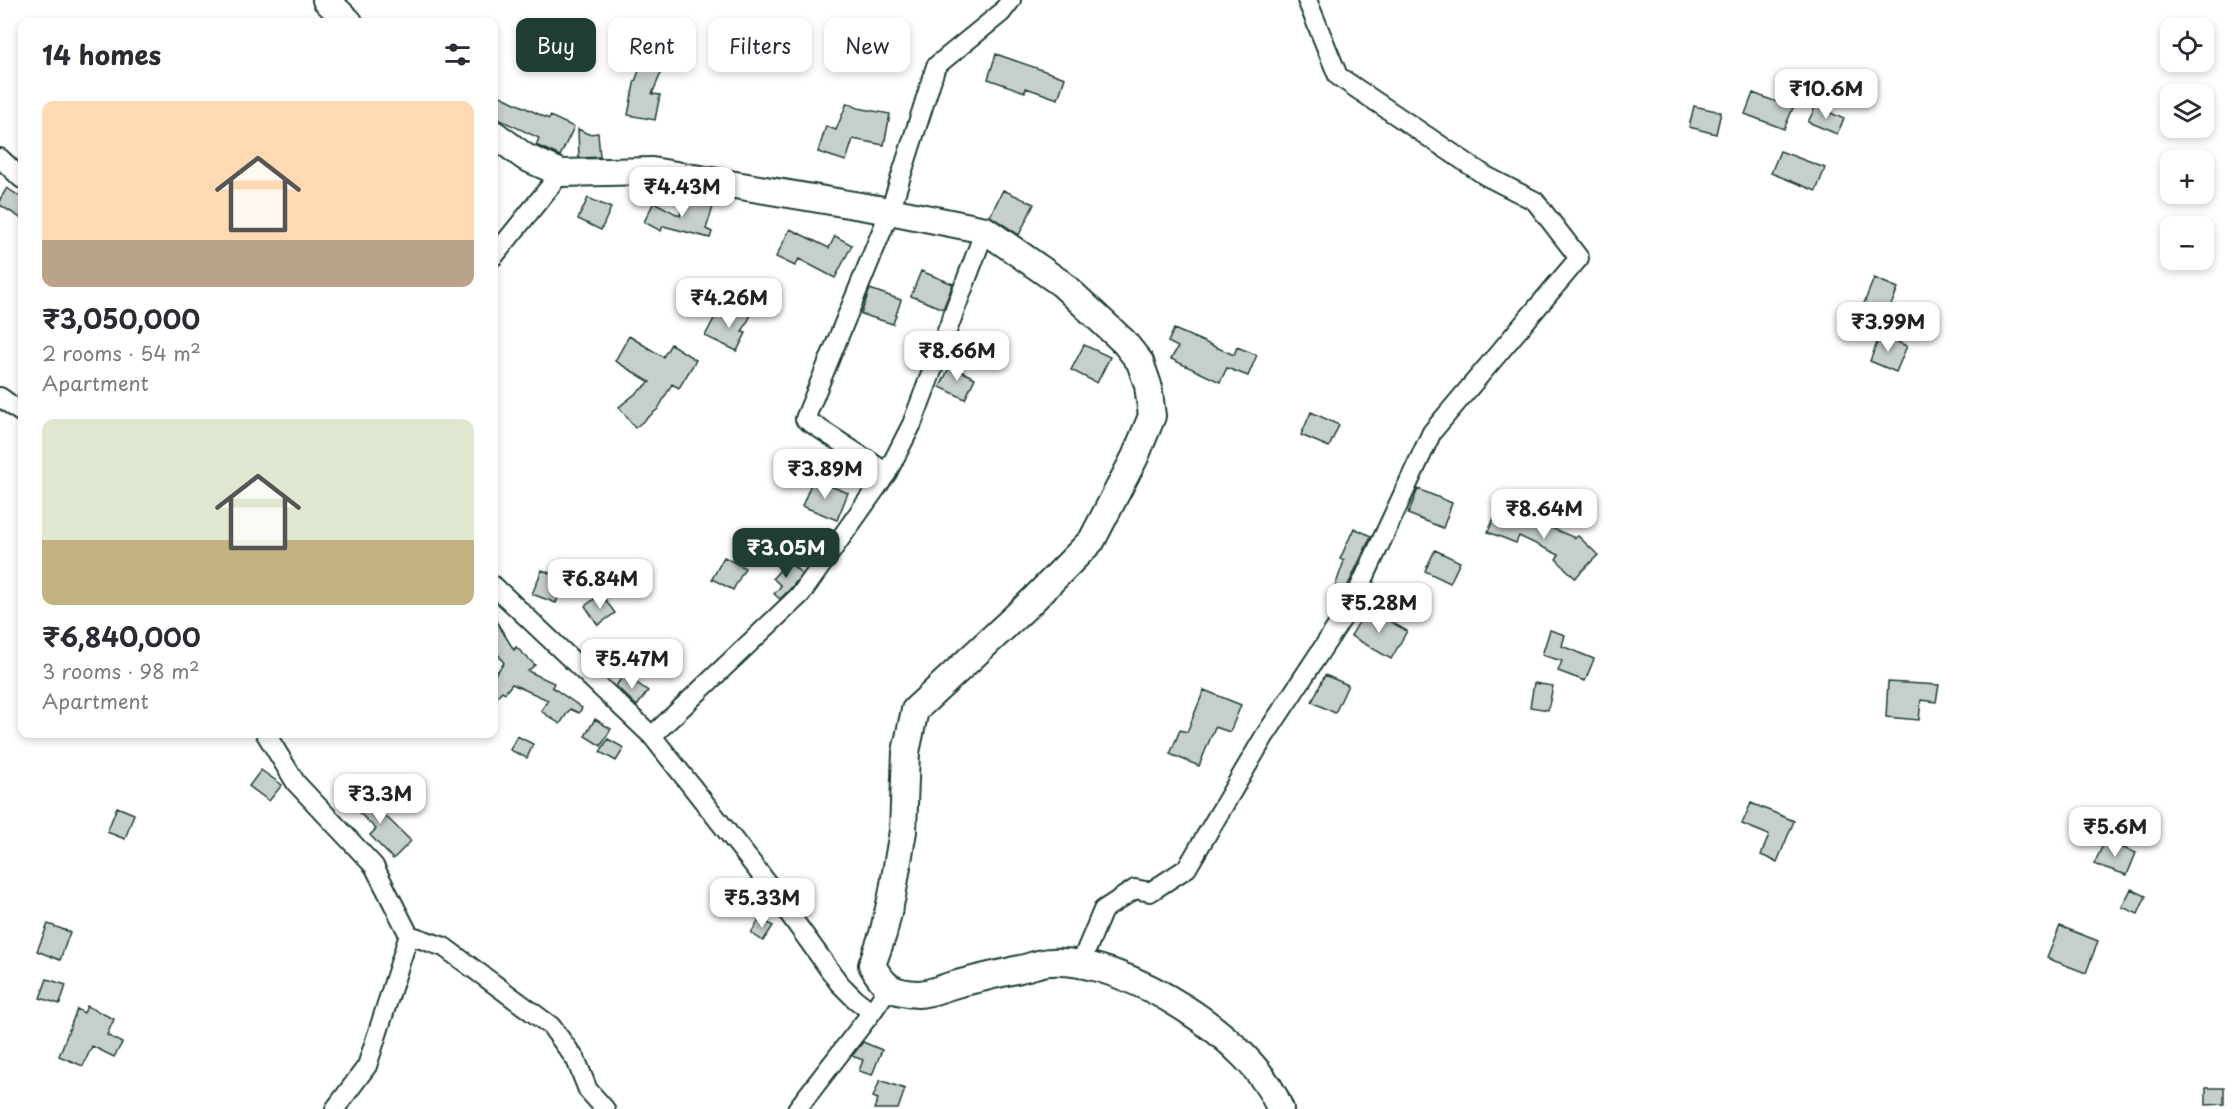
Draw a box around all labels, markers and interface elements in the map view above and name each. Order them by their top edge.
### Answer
chip: Buy [516,18,596,72]
chip: Rent [608,18,696,72]
chip: Filters [708,18,812,72]
chip: New [824,18,910,72]
map controls [2160,18,2214,270]
button: locate [2160,18,2214,72]
text: 14 homes [42,35,161,74]
icon: filters [441,38,474,71]
pin: ₹10.6M [1777,69,1875,120]
text: ₹10.6M [1789,73,1863,103]
button: layers [2160,84,2214,138]
icon: home [204,140,312,248]
button: + [2160,150,2214,204]
pin: ₹4.43M [633,167,731,218]
text: ₹4.43M [643,171,721,201]
button: − [2160,216,2214,270]
pin: ₹4.26M [680,278,778,329]
text: ₹4.26M [690,282,768,312]
text: ₹3,050,000 [42,299,200,338]
pin: ₹3.99M [1839,302,1937,353]
text: ₹3.99M [1851,306,1925,336]
pin: ₹8.66M [908,331,1006,382]
text: ₹8.66M [918,335,996,365]
text: 2 rooms · 54 m² [42,338,201,368]
text: Apartment [42,368,149,398]
pin: ₹3.89M [776,449,874,500]
text: ₹3.89M [787,453,863,483]
icon: home [204,458,312,566]
pin: ₹8.64M [1495,489,1593,540]
text: ₹8.64M [1505,493,1583,523]
pin: ₹3.05M [737,528,835,579]
text: ₹3.05M [746,532,826,562]
pin: ₹6.84M [551,559,649,610]
text: ₹6.84M [562,563,638,593]
pin: ₹5.28M [1330,583,1428,634]
text: ₹5.28M [1341,587,1417,617]
text: ₹6,840,000 [42,617,201,656]
pin: ₹5.47M [583,639,681,690]
text: ₹5.47M [595,643,669,673]
text: 3 rooms · 98 m² [42,656,200,686]
text: Apartment [42,686,149,716]
pin: ₹3.3M [338,774,422,825]
text: ₹3.3M [348,778,412,808]
pin: ₹5.6M [2073,807,2157,858]
text: ₹5.6M [2083,811,2147,841]
pin: ₹5.33M [713,878,811,929]
text: ₹5.33M [724,882,800,912]

